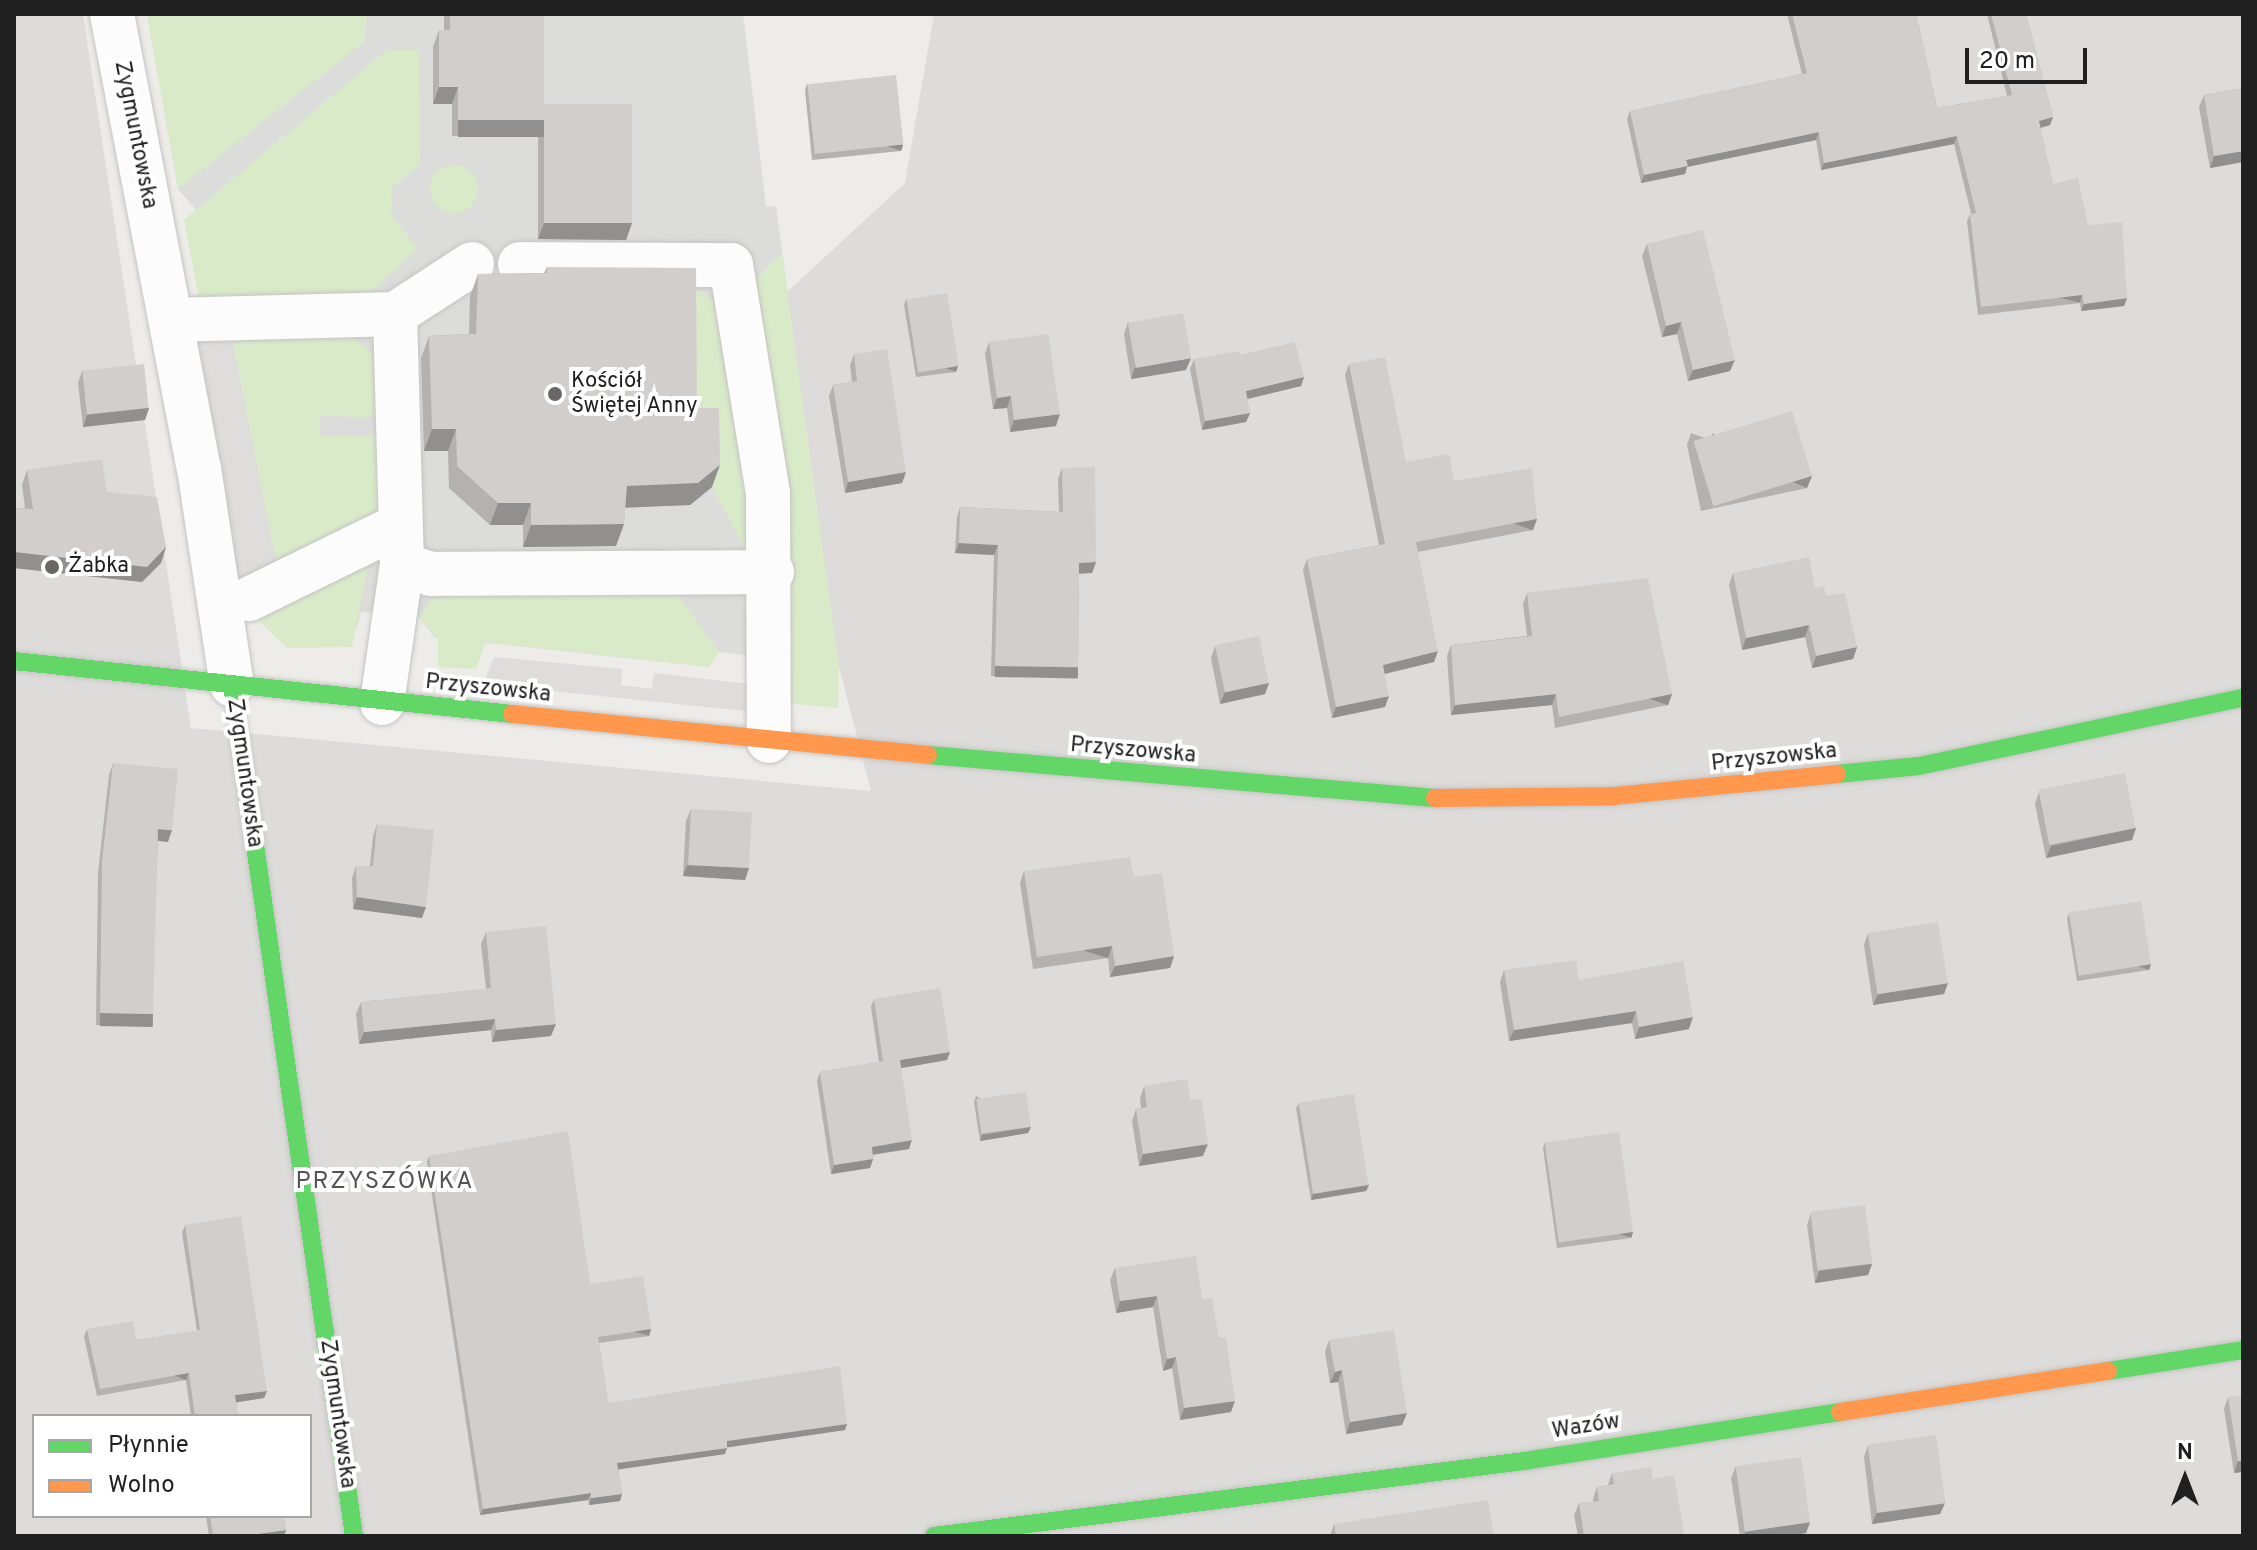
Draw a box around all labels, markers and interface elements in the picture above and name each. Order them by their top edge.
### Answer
scale bar [1969,32,2091,82]
text: 20 m [1979,47,2035,77]
street label: Zygmuntowska [108,59,162,211]
place label: Kościół Świętej Anny [571,368,699,420]
marker: Kościół Świętej Anny [546,385,564,403]
place label: Żabka [68,554,129,580]
marker: Żabka [43,558,61,576]
street label: Przyszowska [424,669,552,709]
street label: Zygmuntowska [220,697,268,849]
street label: Przyszowska [1069,732,1197,770]
street label: Przyszowska [1710,738,1838,778]
district label: PRZYSZÓWKA [295,1169,475,1197]
street label: Zygmuntowska [313,1338,361,1490]
street label: Wazów [1550,1409,1622,1445]
legend [32,1414,312,1518]
text: Płynnie [108,1431,189,1461]
north arrow [2145,1438,2225,1518]
text: N [2177,1440,2193,1467]
text: Wolno [108,1471,175,1501]

